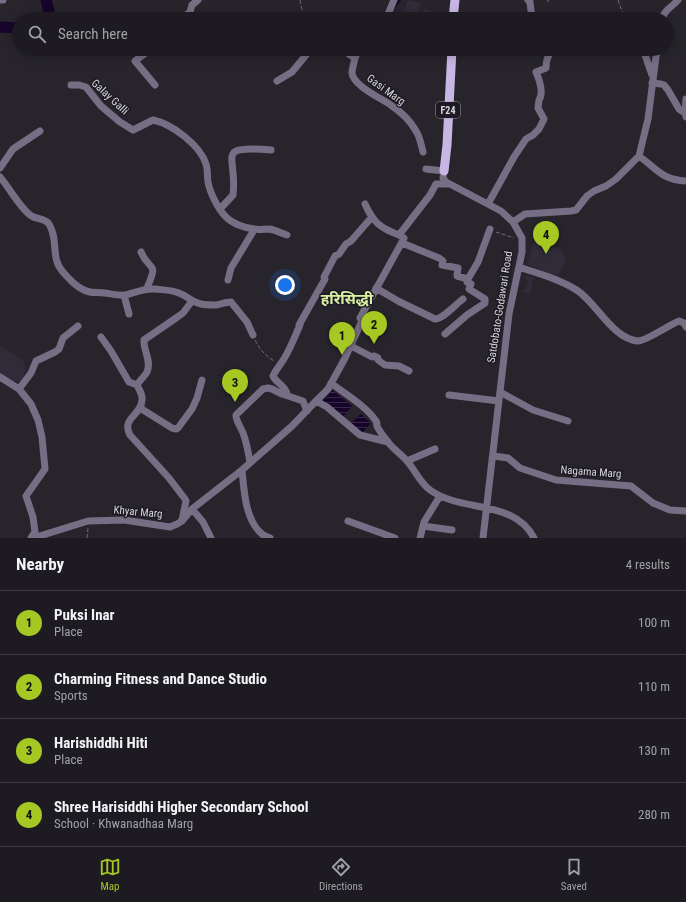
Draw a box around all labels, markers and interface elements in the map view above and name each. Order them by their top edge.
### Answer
search box [12,12,674,56]
icon: search [26,23,48,45]
text: Search here [58,25,128,43]
street label: Gasi Marg [364,72,408,108]
street label: Galay Galli [89,77,131,117]
road number: F24 [436,102,460,118]
pin: 4 [533,221,559,254]
street label: Satdobato-Godawari Road [485,250,515,364]
your location [275,275,295,295]
district label: हरिसिद्धी [321,290,374,308]
pin: 2 [361,311,387,344]
pin: 1 [329,322,355,355]
pin: 3 [222,369,248,402]
street label: Nagama Marg [560,463,622,481]
street label: Khyar Marg [113,503,163,521]
text: Nearby [16,554,64,574]
text: 4 results [626,557,670,572]
text: Puksi Inar [54,606,115,624]
text: 1 [26,615,32,630]
text: 100 m [638,615,670,630]
text: Place [54,624,83,639]
text: Charming Fitness and Dance Studio [54,670,267,688]
text: 2 [26,679,32,694]
text: 110 m [638,679,670,694]
text: Sports [54,688,88,703]
text: Harishiddhi Hiti [54,734,148,752]
text: 3 [26,743,32,758]
text: 130 m [638,743,670,758]
text: Place [54,752,83,767]
text: Shree Harisiddhi Higher Secondary School [54,798,309,816]
text: 4 [26,807,32,822]
text: 280 m [638,807,670,822]
text: School · Khwanadhaa Marg [54,816,193,831]
tab: Map [99,856,121,893]
tab: Directions [319,856,363,893]
tab: Saved [561,856,587,893]

